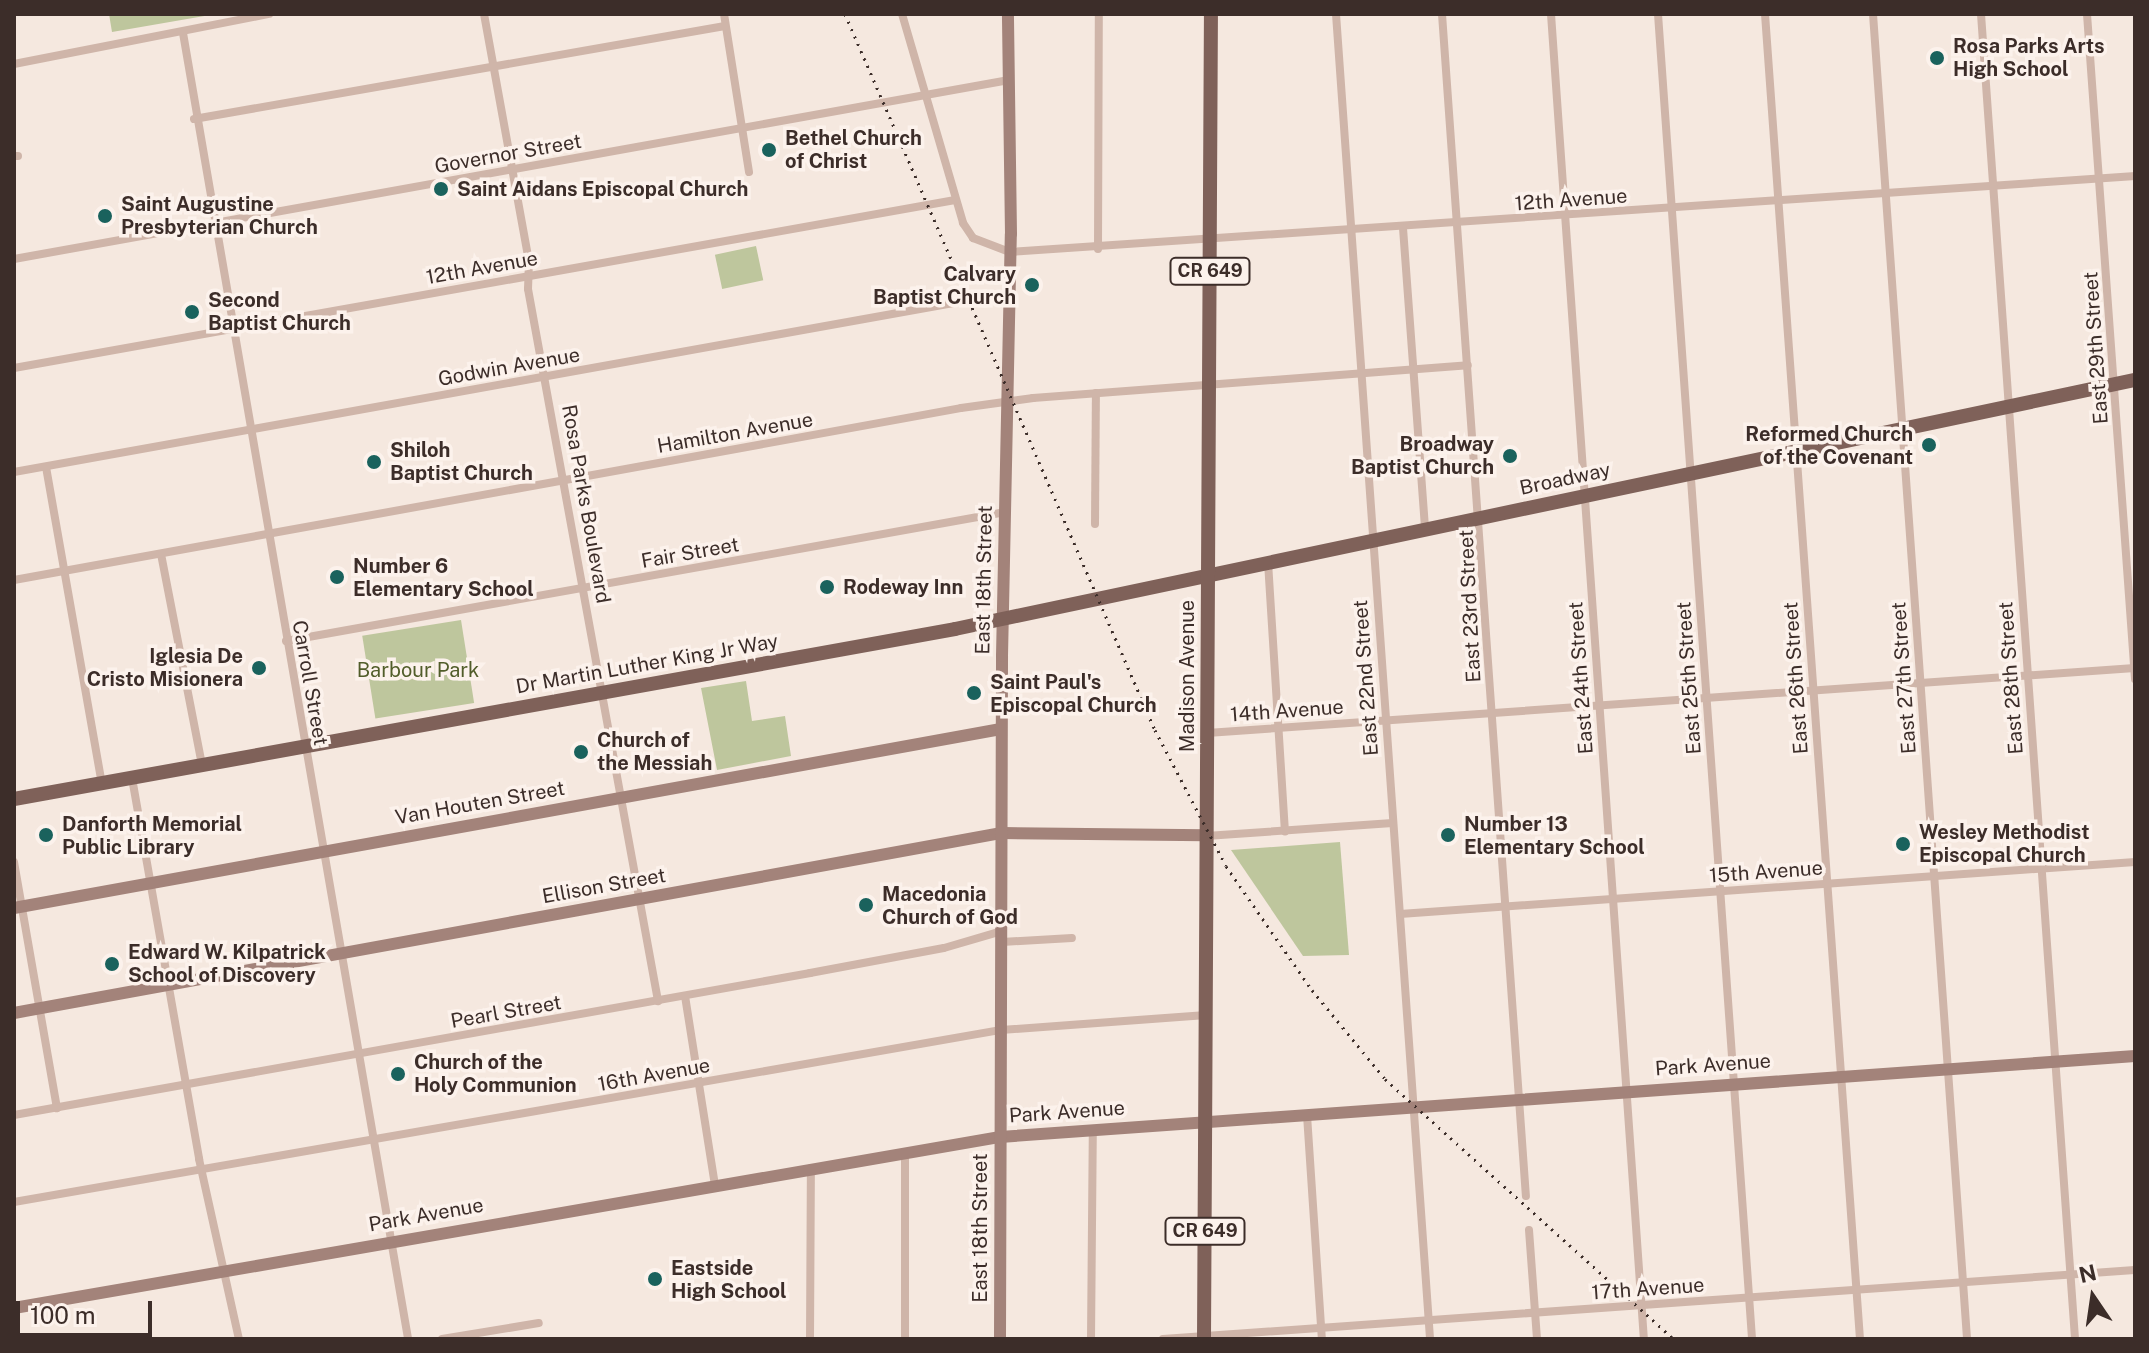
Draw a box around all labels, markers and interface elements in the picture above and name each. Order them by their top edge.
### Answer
place label: Rosa Parks Arts High School [1953,34,2105,81]
marker: Rosa Parks Arts High School [1928,49,1946,67]
place label: Bethel Church of Christ [785,126,922,173]
street label: Governor Street [433,129,583,179]
marker: Bethel Church of Christ [760,141,778,159]
place label: Saint Aidans Episcopal Church [457,177,749,201]
marker: Saint Aidans Episcopal Church [432,180,450,198]
street label: 12th Avenue [1514,184,1628,216]
place label: Saint Augustine Presbyterian Church [121,192,318,239]
marker: Saint Augustine Presbyterian Church [96,207,114,225]
street label: 12th Avenue [424,246,540,290]
road number: CR 649 [1168,257,1252,285]
place label: Calvary Baptist Church [873,262,1016,309]
street label: East 29th Street [2079,271,2113,425]
marker: Calvary Baptist Church [1023,276,1041,294]
place label: Second Baptist Church [208,288,351,335]
marker: Second Baptist Church [183,303,201,321]
street label: Godwin Avenue [436,343,582,391]
street label: Rosa Parks Boulevard [557,403,615,605]
street label: Hamilton Avenue [655,407,815,459]
place label: Reformed Church of the Covenant [1745,422,1913,469]
place label: Broadway Baptist Church [1351,432,1494,479]
marker: Reformed Church of the Covenant [1920,436,1938,454]
place label: Shiloh Baptist Church [390,438,533,485]
marker: Broadway Baptist Church [1501,447,1519,465]
marker: Shiloh Baptist Church [365,453,383,471]
street label: Broadway [1517,458,1613,500]
street label: East 18th Street [971,505,997,655]
street label: East 23rd Street [1454,529,1486,683]
street label: Fair Street [639,533,741,573]
place label: Number 6 Elementary School [353,554,534,601]
marker: Number 6 Elementary School [328,568,346,586]
place label: Rodeway Inn [843,575,963,599]
marker: Rodeway Inn [818,578,836,596]
street label: East 22nd Street [1349,599,1383,757]
street label: Madison Avenue [1175,600,1199,752]
street label: East 24th Street [1564,601,1598,755]
street label: East 25th Street [1672,601,1706,755]
street label: East 26th Street [1779,601,1813,755]
street label: East 27th Street [1887,601,1921,755]
street label: East 28th Street [1994,601,2028,755]
street label: Carroll Street [287,619,333,747]
street label: Dr Martin Luther King Jr Way [514,629,780,699]
place label: Iglesia De Cristo Misionera [87,644,243,691]
park label: Barbour Park [357,658,479,682]
marker: Iglesia De Cristo Misionera [250,659,268,677]
place label: Saint Paul's Episcopal Church [990,670,1157,717]
marker: Saint Paul's Episcopal Church [965,684,983,702]
street label: 14th Avenue [1230,695,1344,727]
place label: Church of the Messiah [597,728,712,775]
marker: Church of the Messiah [572,743,590,761]
street label: Van Houten Street [393,776,567,830]
place label: Danforth Memorial Public Library [62,812,242,859]
place label: Number 13 Elementary School [1464,812,1645,859]
place label: Wesley Methodist Episcopal Church [1919,820,2090,867]
marker: Danforth Memorial Public Library [37,826,55,844]
marker: Number 13 Elementary School [1439,826,1457,844]
marker: Wesley Methodist Episcopal Church [1894,835,1912,853]
street label: 15th Avenue [1708,856,1824,888]
street label: Ellison Street [540,863,668,909]
place label: Macedonia Church of God [882,882,1018,929]
marker: Macedonia Church of God [857,896,875,914]
place label: Edward W. Kilpatrick School of Discovery [128,940,326,987]
marker: Edward W. Kilpatrick School of Discovery [103,955,121,973]
street label: Pearl Street [449,990,563,1034]
street label: Park Avenue [1654,1049,1772,1081]
place label: Church of the Holy Communion [414,1050,577,1097]
street label: 16th Avenue [596,1053,712,1097]
marker: Church of the Holy Communion [389,1065,407,1083]
street label: Park Avenue [1008,1096,1126,1128]
street label: East 18th Street [968,1153,992,1303]
street label: Park Avenue [367,1193,485,1237]
road number: CR 649 [1163,1217,1247,1245]
place label: Eastside High School [671,1256,787,1303]
north arrow [2053,1257,2133,1337]
text: N [2076,1259,2099,1288]
marker: Eastside High School [646,1270,664,1288]
street label: 17th Avenue [1591,1273,1705,1305]
scale bar [20,1285,156,1335]
text: 100 m [30,1301,96,1329]

